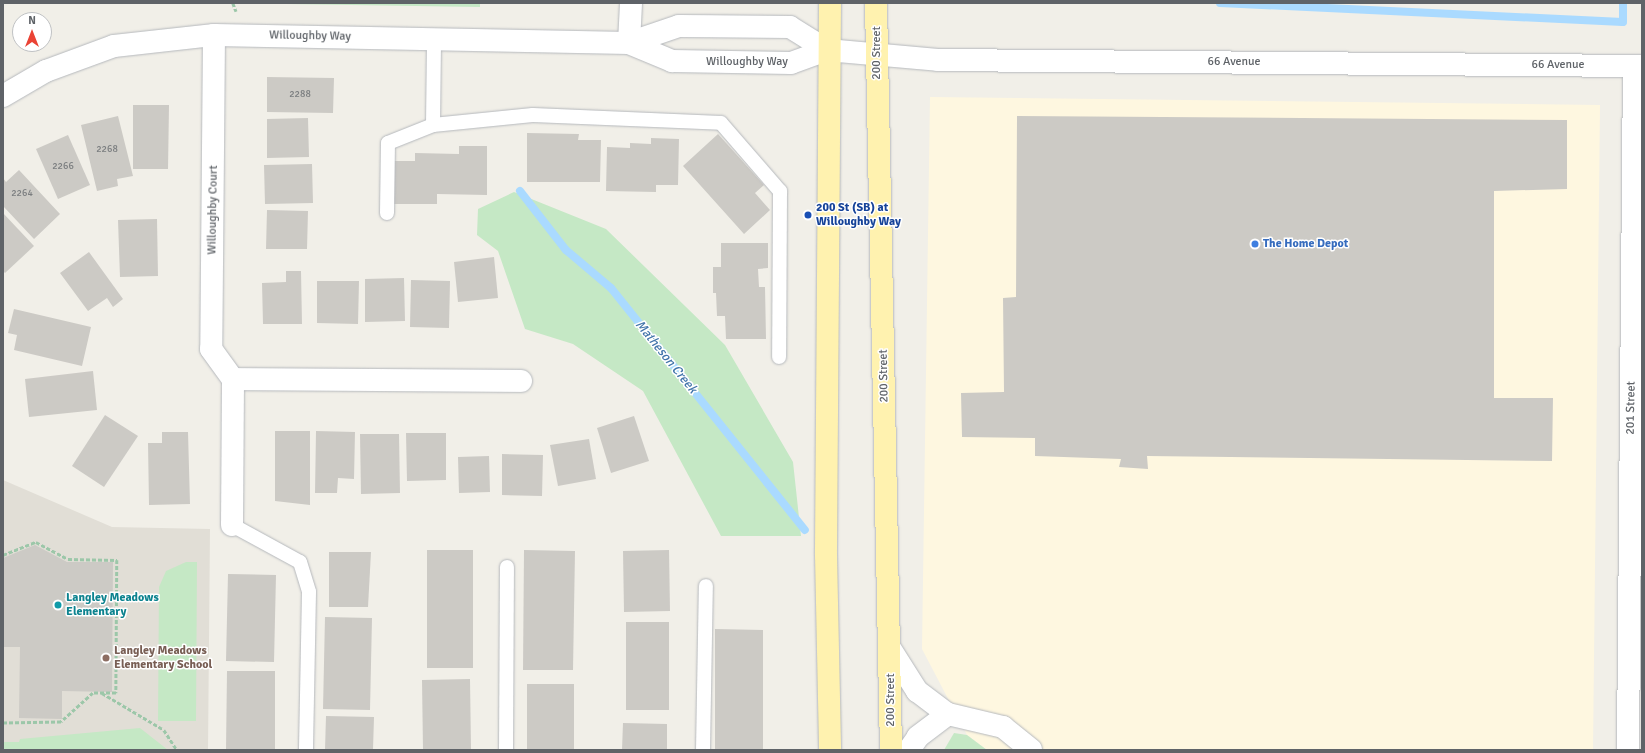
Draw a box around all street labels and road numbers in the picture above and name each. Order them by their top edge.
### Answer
street label: 200 Street [870,26,884,80]
street label: Willoughby Way [269,28,351,44]
street label: Willoughby Way [706,55,788,69]
street label: 66 Avenue [1207,55,1261,69]
street label: 66 Avenue [1531,58,1585,72]
street label: Willoughby Court [205,165,221,255]
street label: 200 Street [876,349,892,403]
street label: 201 Street [1623,381,1639,435]
street label: 200 Street [884,673,898,727]

